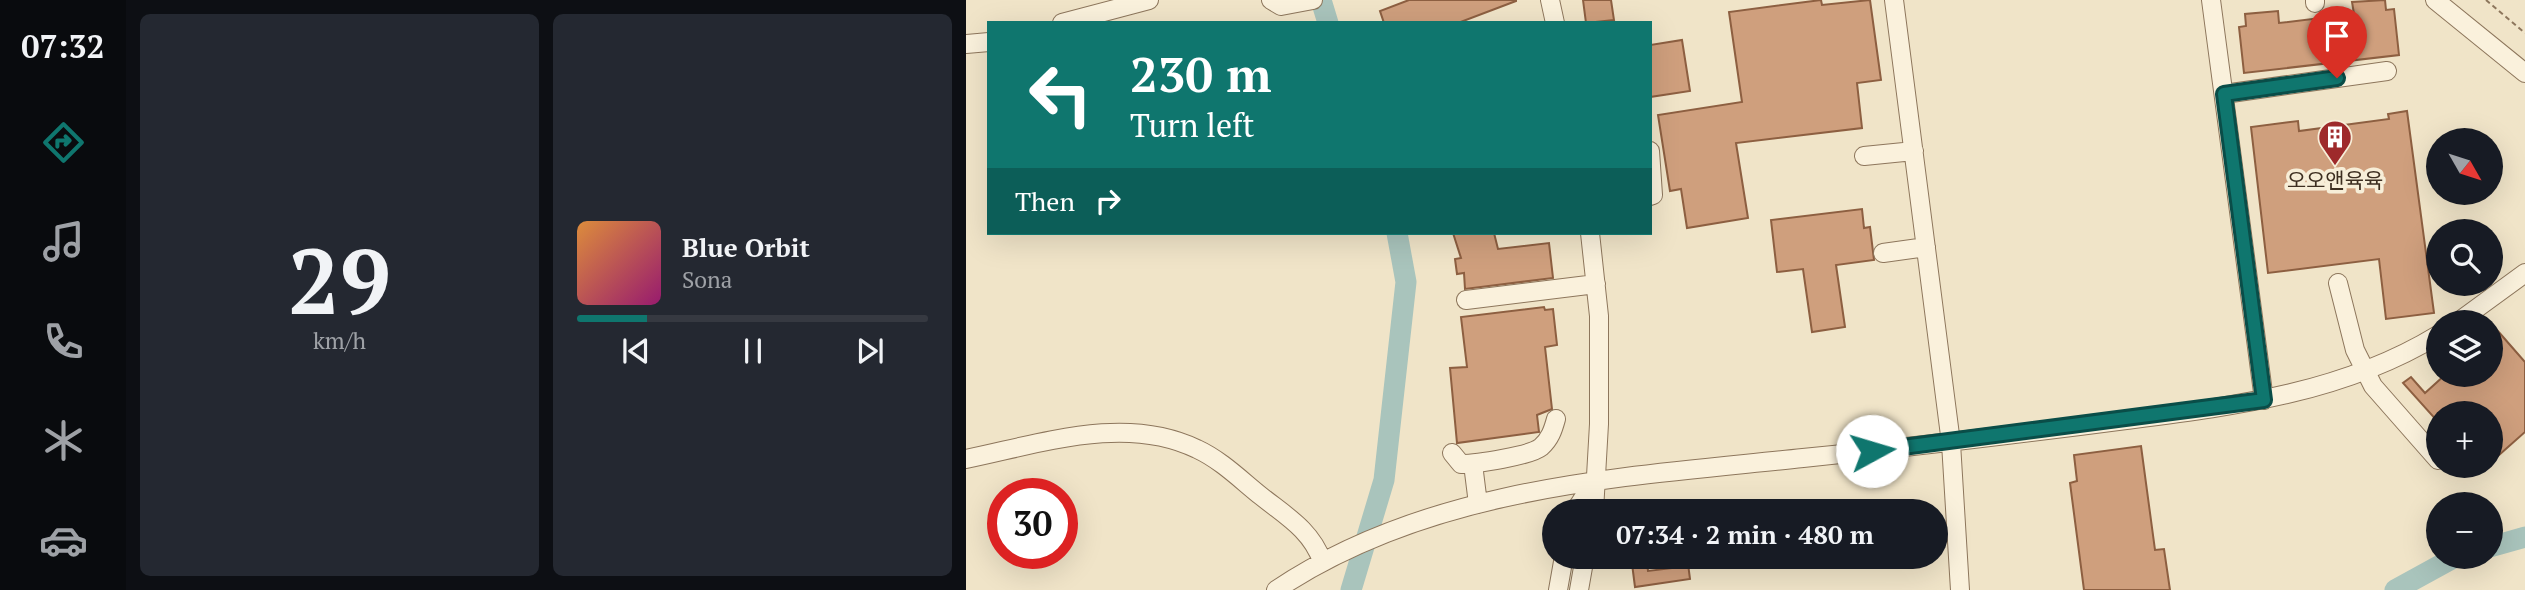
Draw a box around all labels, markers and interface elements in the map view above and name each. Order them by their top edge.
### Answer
pin [2307,6,2367,78]
icon: arrive [2318,17,2356,55]
text: 07:32 [21,25,105,67]
text: 230 m [1130,41,1272,106]
icon: left [1015,49,1106,140]
text: Turn left [1130,104,1254,146]
icon: directions [39,118,88,167]
building icon: 오오앤육육 [2316,118,2354,167]
north arrow [2426,128,2502,205]
map controls [2426,128,2503,569]
place label: 오오앤육육 [2287,166,2383,194]
icon: right [1089,182,1127,220]
text: Then [1015,184,1075,218]
icon: music [39,217,88,266]
text: 29 [288,219,391,340]
button: search [2426,219,2503,296]
text: Blue Orbit [682,230,810,264]
text: Sona [682,264,732,295]
button: layers [2426,310,2503,387]
icon: phone [39,317,88,366]
text: km/h [313,325,366,356]
icon: previous [617,332,655,370]
icon: pause [734,332,772,370]
icon: next [851,332,889,370]
button: + [2426,401,2503,478]
position arrow [1835,414,1909,488]
icon: climate [39,416,88,465]
speed limit sign: 30 [987,478,1078,569]
button: − [2426,492,2503,569]
icon: car [39,516,88,565]
text: 07:34 · 2 min · 480 m [1616,517,1874,551]

